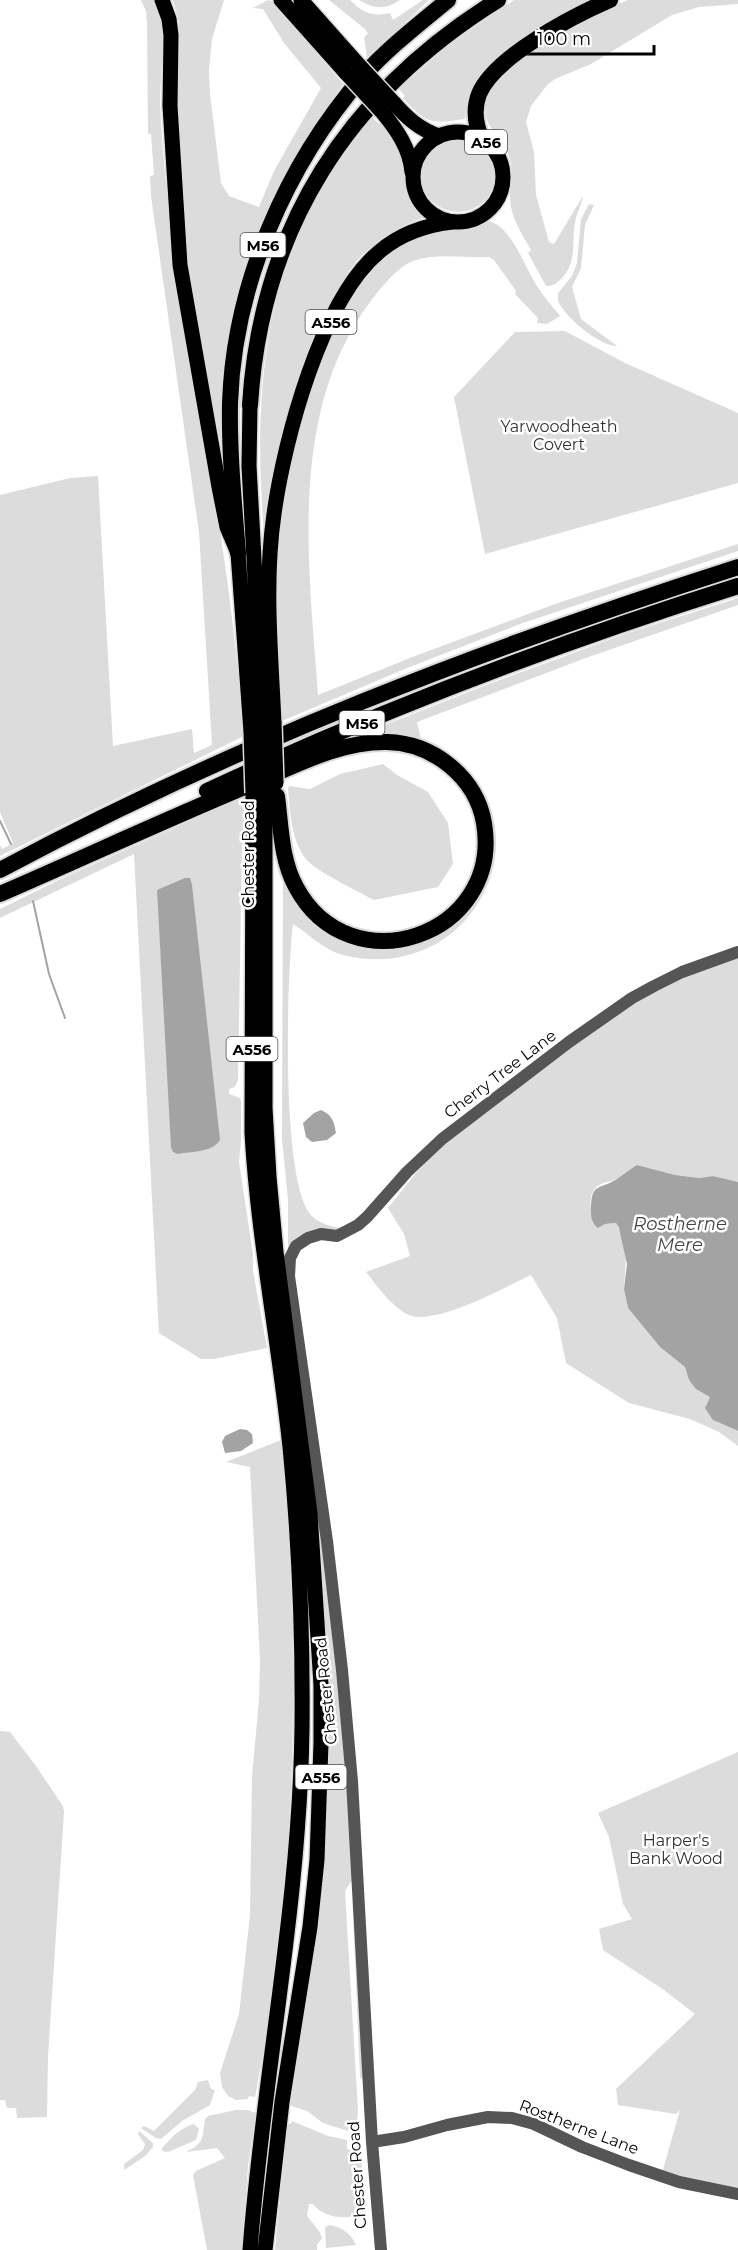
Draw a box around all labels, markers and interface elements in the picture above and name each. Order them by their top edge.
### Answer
scale bar [528,18,654,56]
text: 100 m [537,28,591,50]
road number: A56 [465,130,507,154]
road number: M56 [240,233,286,257]
road number: A556 [306,310,356,334]
park label: Yarwoodheath Covert [501,417,617,454]
road number: M56 [340,711,385,735]
street label: Chester Road [239,800,258,908]
street label: Cherry Tree Lane [440,1026,560,1122]
road number: A556 [226,1037,278,1061]
water label: Rostherne Mere [633,1213,727,1256]
street label: Chester Road [311,1636,341,1746]
road number: A556 [296,1765,346,1789]
park label: Harper's Bank Wood [629,1831,723,1868]
street label: Rostherne Lane [516,2095,642,2159]
street label: Chester Road [344,2121,370,2229]

